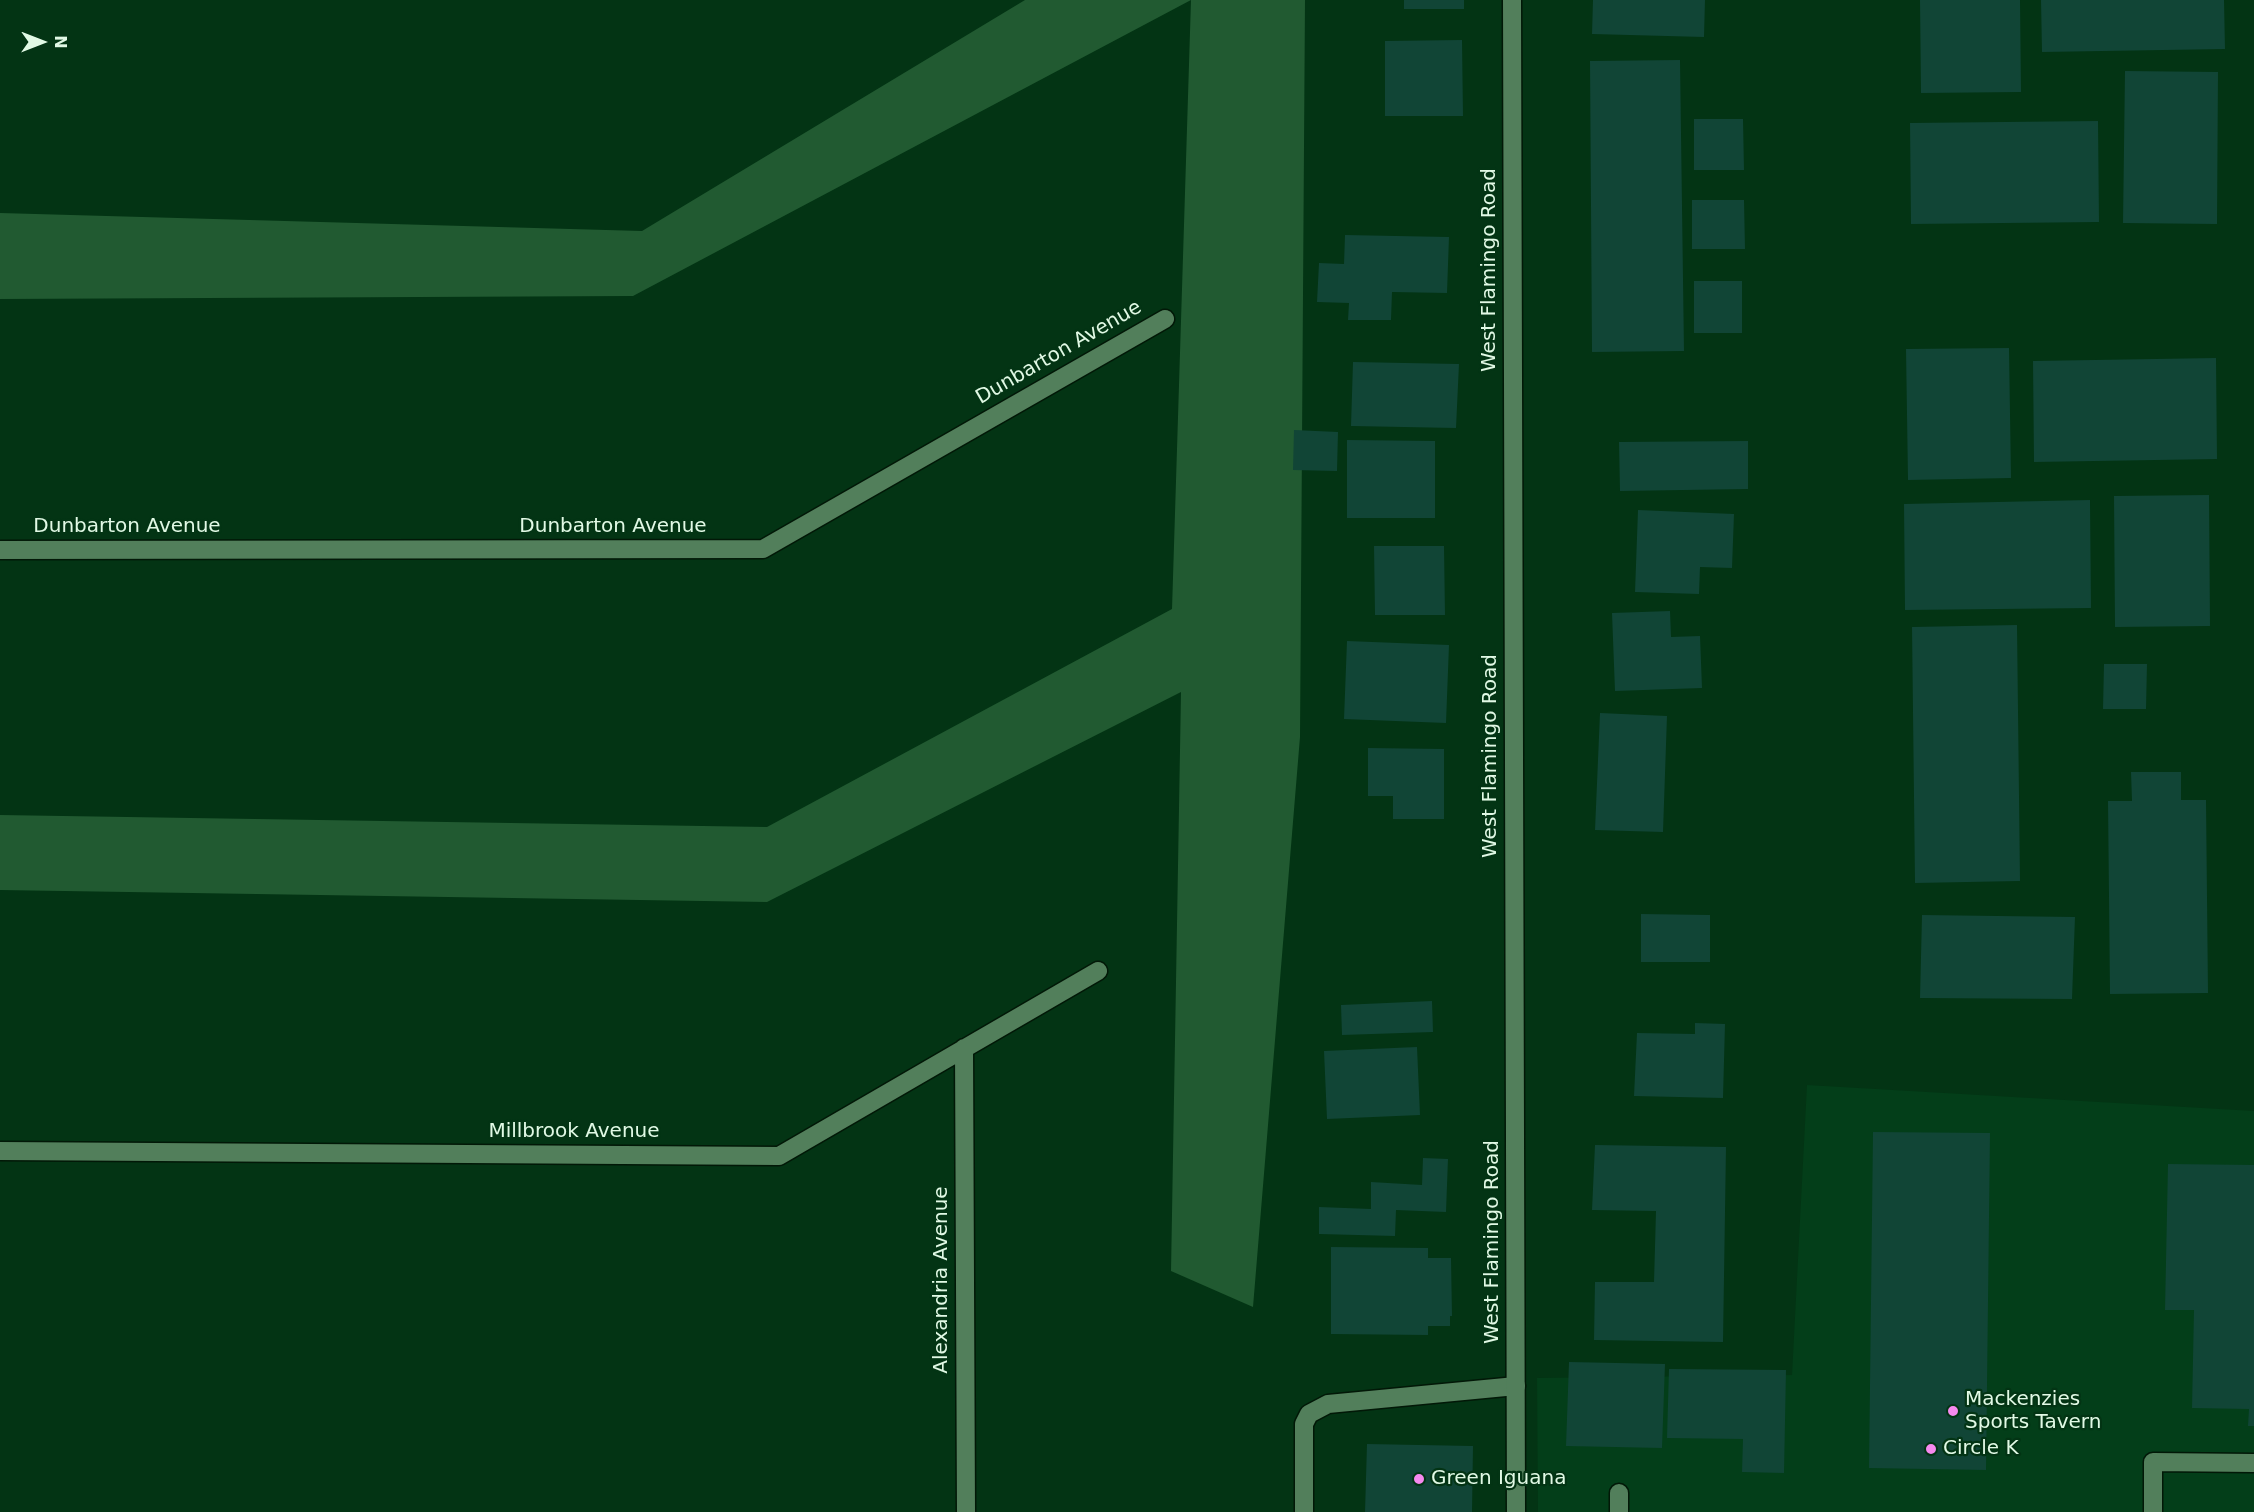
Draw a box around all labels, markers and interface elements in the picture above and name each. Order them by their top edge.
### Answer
north arrow [12,12,72,72]
text: N [51,35,70,49]
street label: West Flamingo Road [1478,168,1502,372]
street label: Dunbarton Avenue [972,296,1146,410]
street label: Dunbarton Avenue [33,515,221,539]
street label: Dunbarton Avenue [519,515,707,539]
street label: West Flamingo Road [1479,654,1503,858]
street label: Millbrook Avenue [488,1120,660,1144]
street label: West Flamingo Road [1481,1140,1505,1344]
street label: Alexandria Avenue [930,1186,954,1374]
place label: Mackenzies Sports Tavern [1965,1388,2101,1435]
marker: Mackenzies Sports Tavern [1946,1404,1960,1418]
place label: Circle K [1943,1437,2019,1461]
marker: Circle K [1924,1442,1938,1456]
place label: Green Iguana [1431,1467,1566,1491]
marker: Green Iguana [1412,1472,1426,1486]

